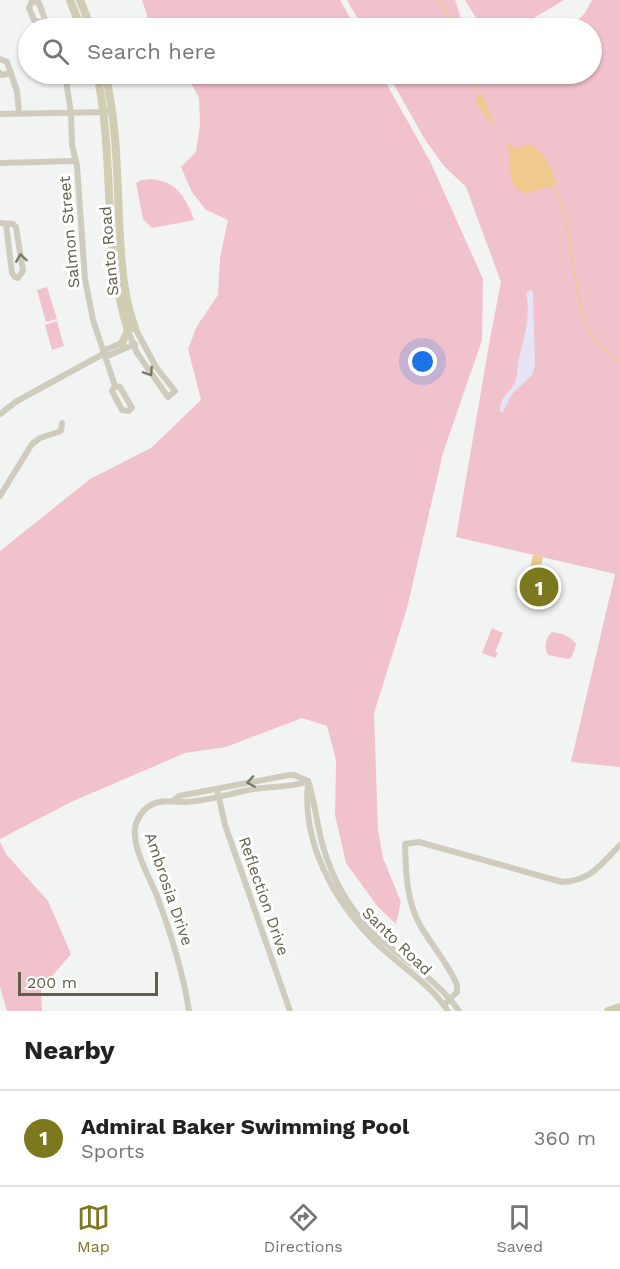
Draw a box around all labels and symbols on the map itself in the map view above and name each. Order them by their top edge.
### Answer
street label: Salmon Street [55,175,83,289]
street label: Santo Road [96,205,122,297]
one-way arrow [15,253,27,263]
your location [408,347,437,376]
one-way arrow [142,366,154,376]
pin: 1 [520,564,558,610]
one-way arrow [247,775,256,787]
street label: Ambrosia Drive [141,830,197,948]
street label: Reflection Drive [235,834,293,958]
street label: Santo Road [358,903,436,979]
scale bar [18,969,158,996]

